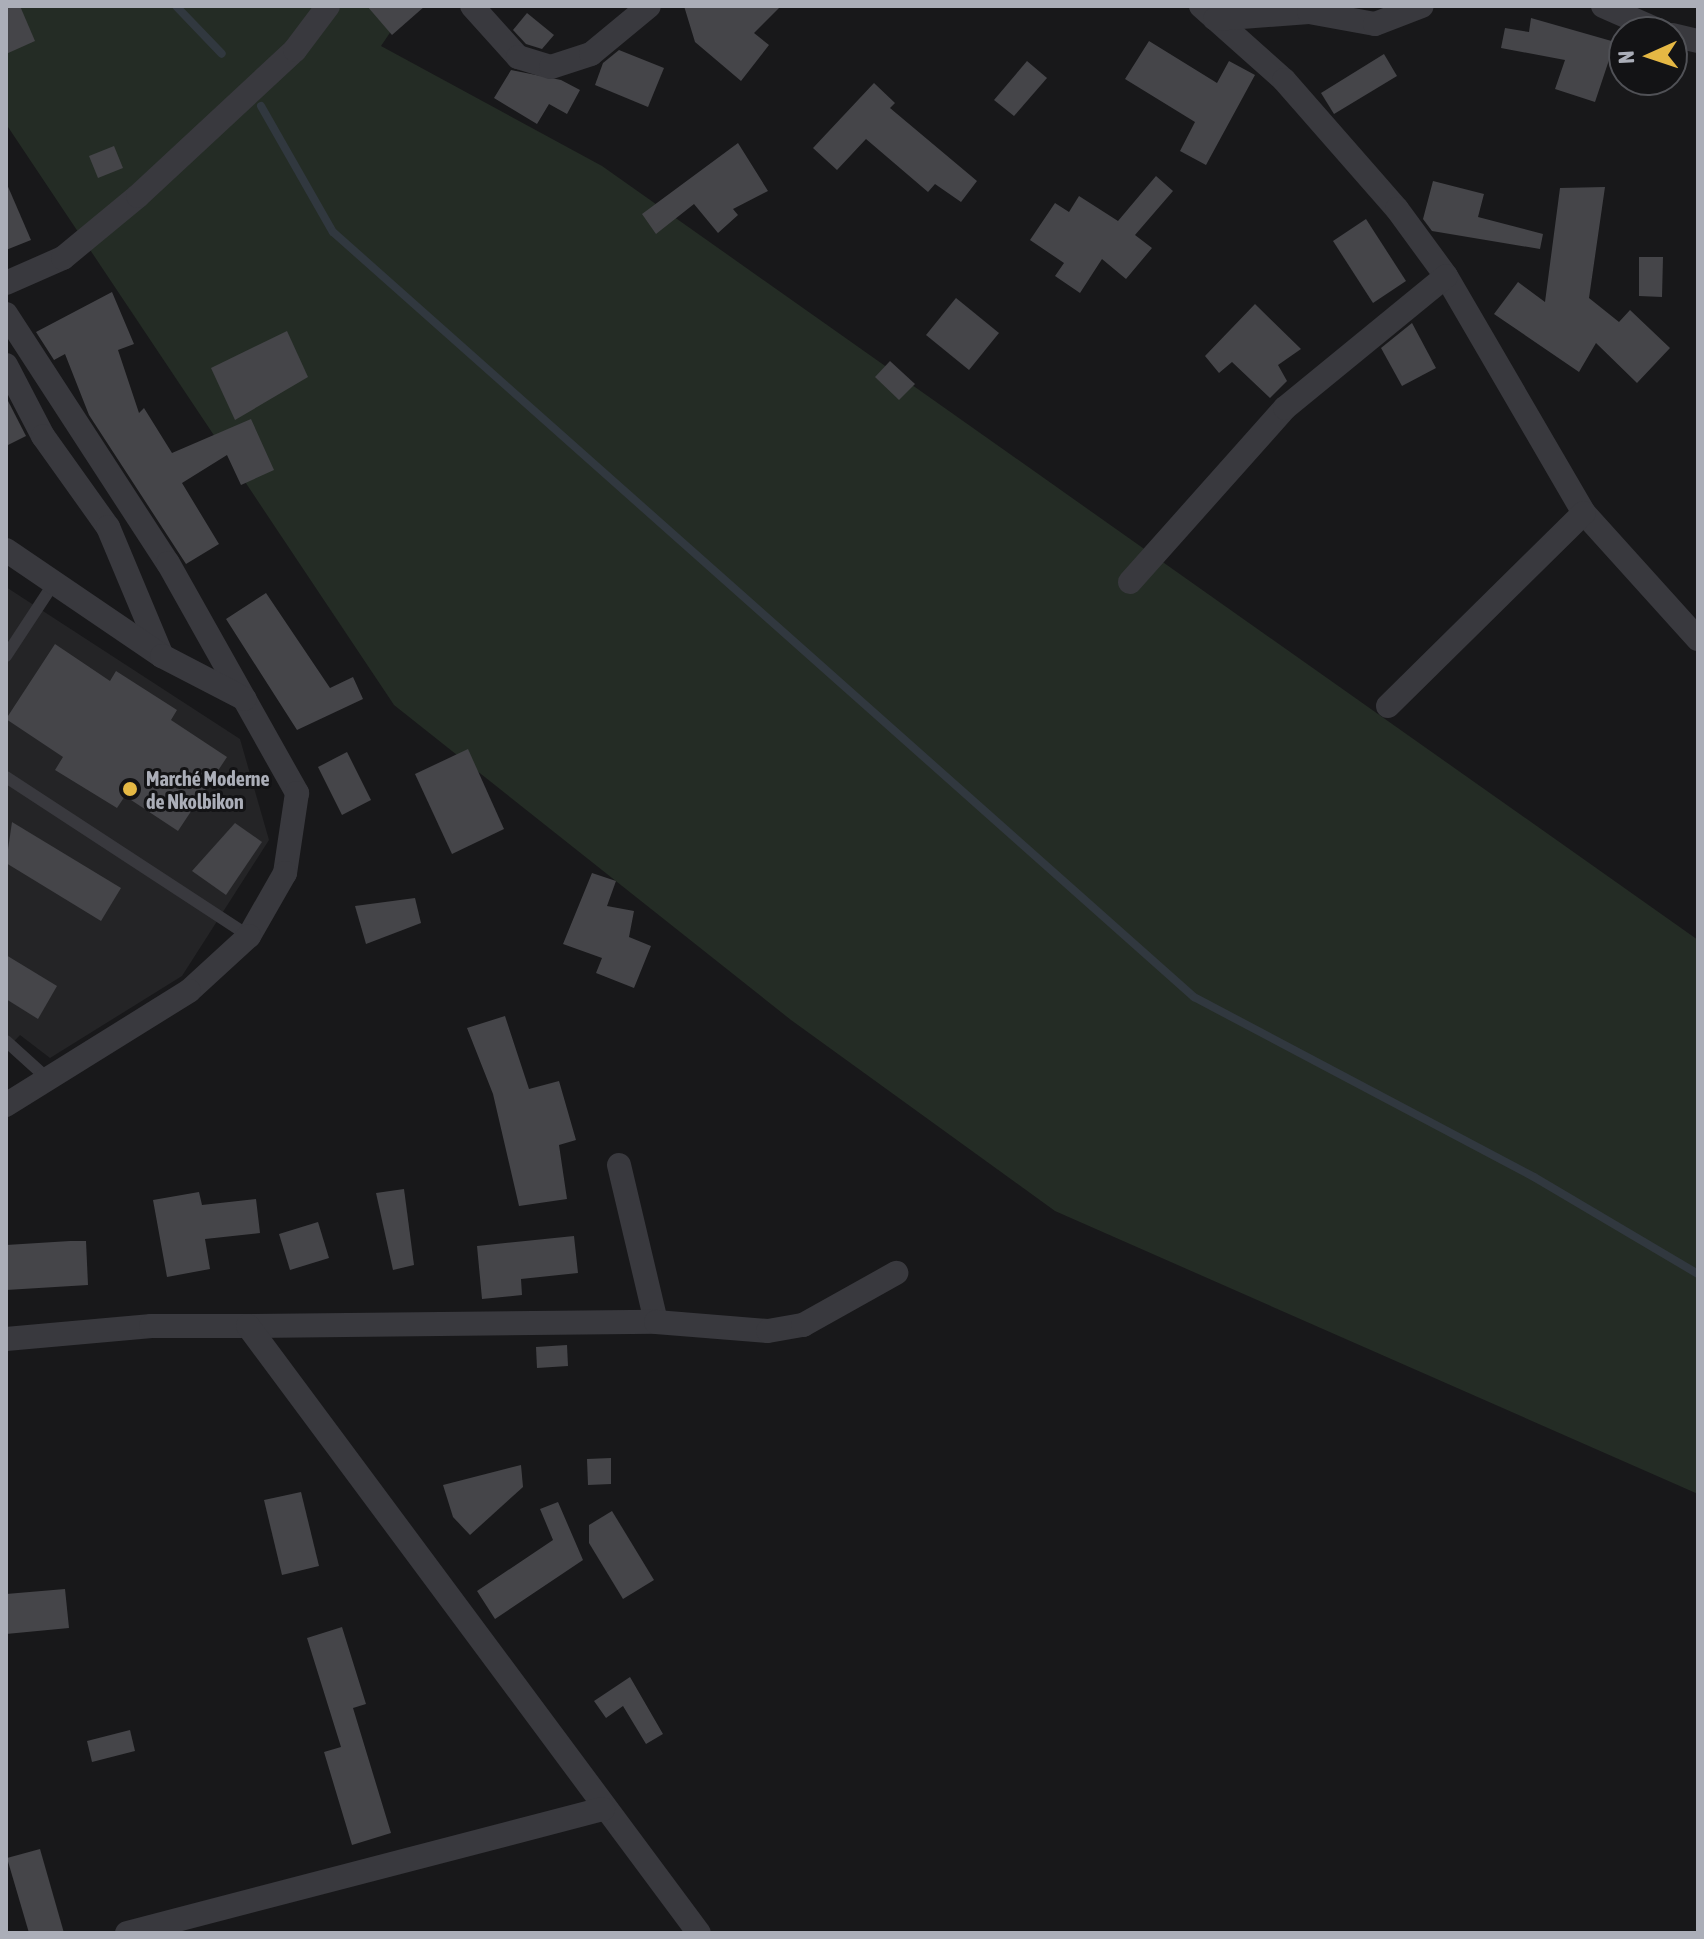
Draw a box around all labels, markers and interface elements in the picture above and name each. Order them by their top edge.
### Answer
north arrow [1608,16,1688,96]
text: N [1613,50,1639,64]
place label: Marché Moderne de Nkolbikon [146,766,270,813]
marker: Marché Moderne de Nkolbikon [121,780,139,798]

